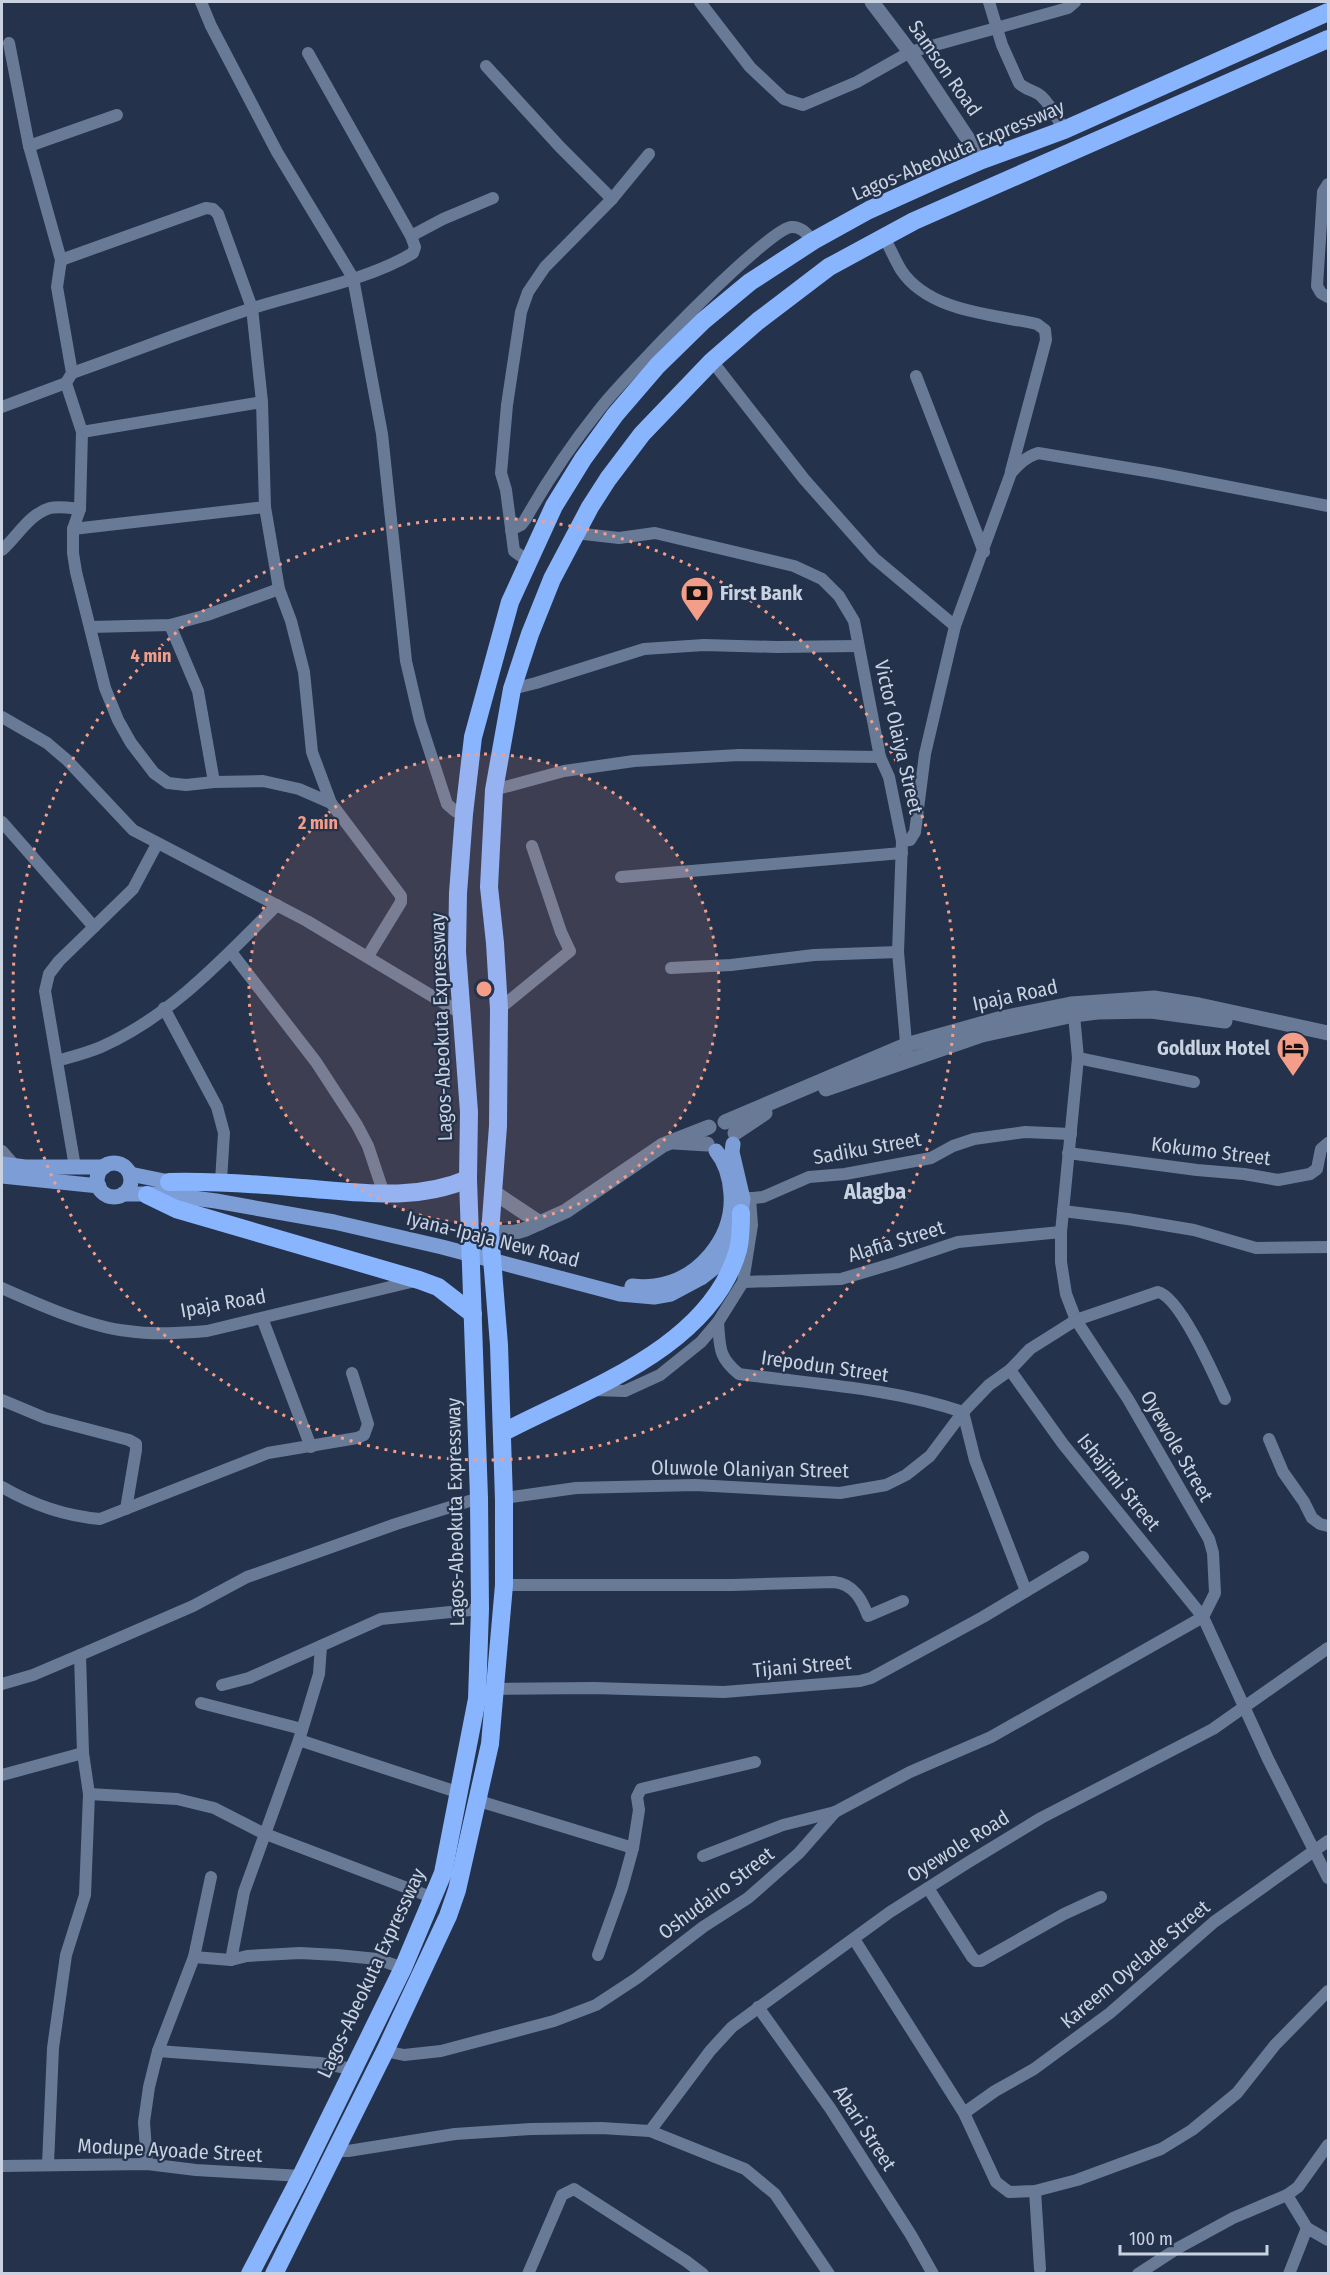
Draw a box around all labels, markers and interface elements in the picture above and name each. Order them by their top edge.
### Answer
street label: Samson Road [903,16,987,120]
street label: Lagos-Abeokuta Expressway [848,94,1068,206]
bank icon: First Bank [679,575,715,622]
place label: First Bank [720,581,803,605]
text: 4 min [131,645,171,667]
street label: Victor Olaiya Street [870,658,928,817]
text: 2 min [297,812,338,834]
street label: Lagos-Abeokuta Expressway [425,912,457,1142]
street label: Ipaja Road [970,974,1060,1016]
centre of rings [474,979,494,999]
hotel icon: Goldlux Hotel [1275,1030,1311,1077]
place label: Goldlux Hotel [1157,1036,1271,1060]
street label: Sadiku Street [811,1127,923,1169]
street label: Kokumo Street [1150,1132,1273,1170]
district label: Alagba [843,1178,906,1205]
street label: Iyana-Ipaja New Road [404,1206,582,1272]
street label: Alafia Street [845,1215,948,1267]
street label: Ipaja Road [178,1284,268,1322]
street label: Irepodun Street [760,1345,891,1387]
street label: Oyewole Street [1136,1386,1219,1506]
street label: Lagos-Abeokuta Expressway [441,1397,469,1627]
street label: Ishajimi Street [1072,1428,1166,1536]
street label: Oluwole Olaniyan Street [651,1455,849,1483]
street label: Tijani Street [752,1650,853,1682]
street label: Oyewole Road [902,1805,1014,1887]
street label: Oshudairo Street [653,1841,779,1944]
street label: Lagos-Abeokuta Expressway [312,1864,430,2082]
street label: Kareem Oyelade Street [1056,1894,1215,2033]
street label: Abari Street [829,2081,902,2175]
street label: Modupe Ayoade Street [77,2133,264,2167]
scale bar [1120,2218,1267,2256]
text: 100 m [1129,2228,1173,2250]

